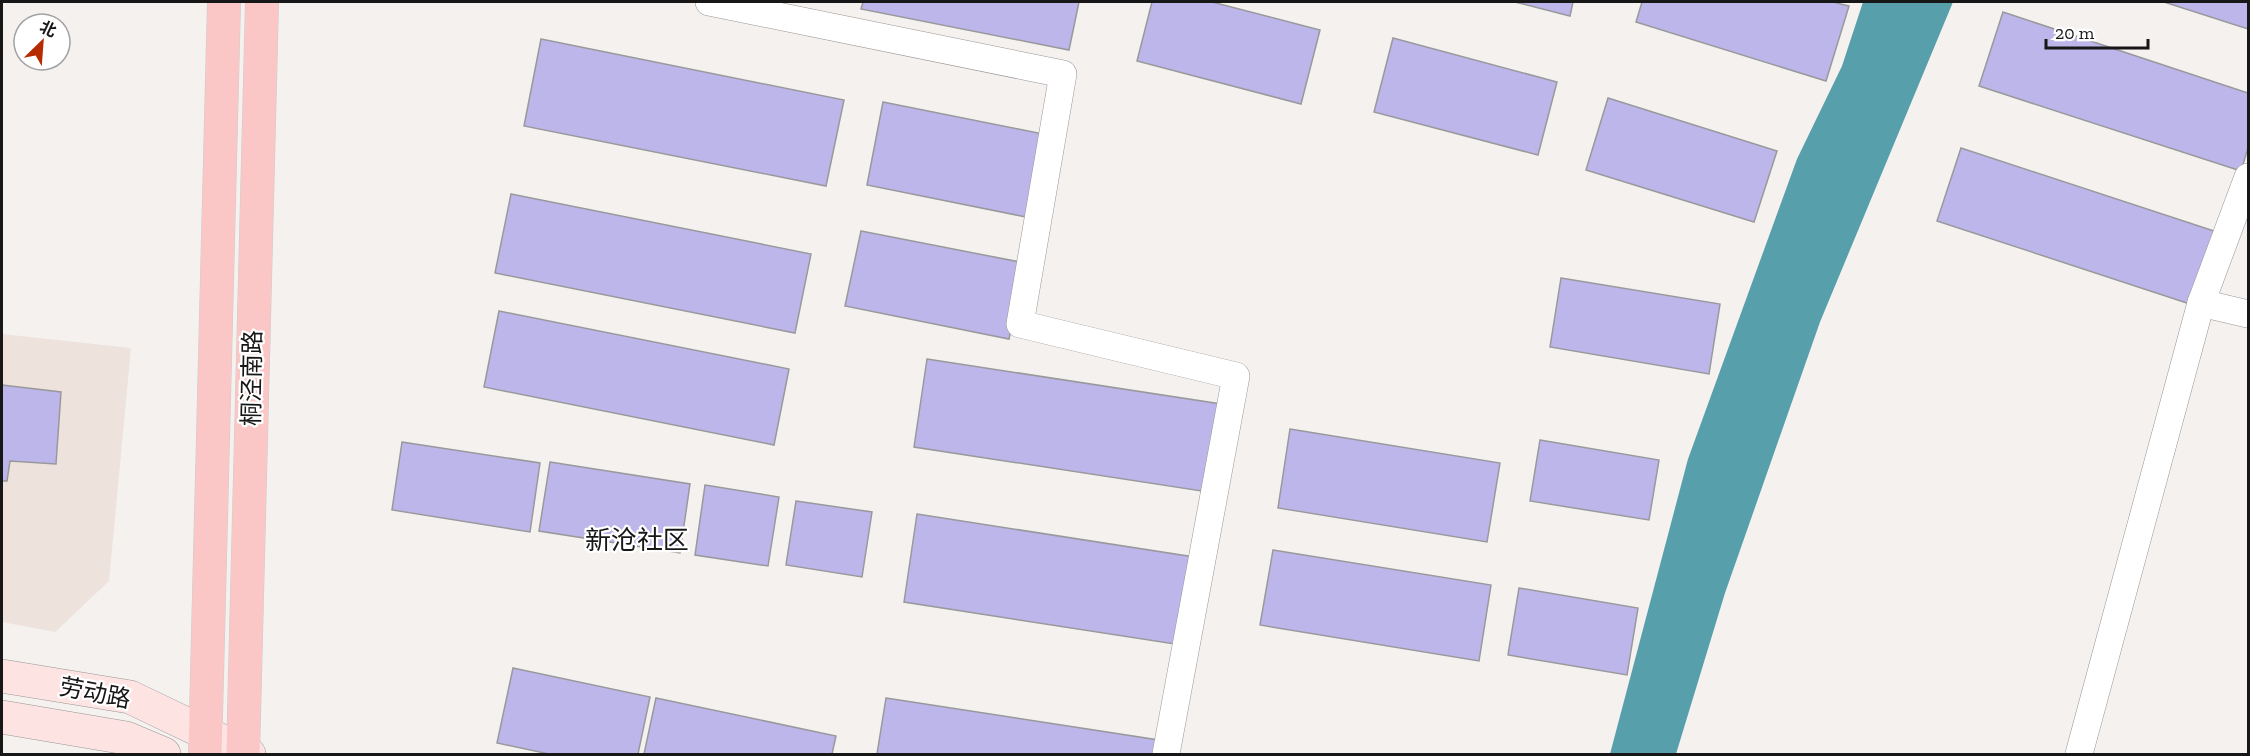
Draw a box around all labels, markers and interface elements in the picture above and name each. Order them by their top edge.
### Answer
north arrow [12,12,72,72]
scale bar [2046,12,2148,50]
text: 北 [37,17,59,41]
text: 20 m [2055,22,2095,44]
street label: 桐泾南路 [236,330,267,426]
district label: 新沧社区 [585,524,689,556]
street label: 劳动路 [57,671,133,714]

